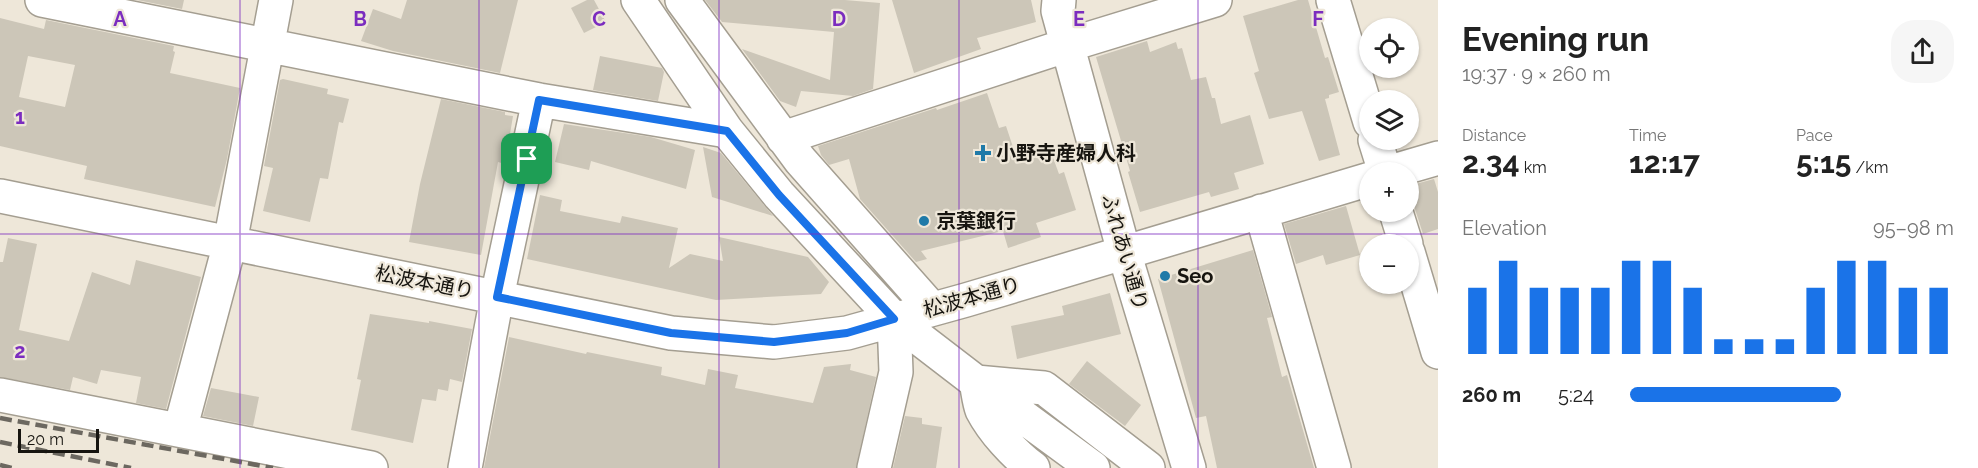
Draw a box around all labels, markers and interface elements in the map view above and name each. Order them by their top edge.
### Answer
text: A [113,7,127,31]
text: B [353,7,367,31]
text: C [592,7,606,31]
text: D [832,7,846,31]
text: E [1073,7,1085,31]
text: F [1312,7,1324,31]
map controls [1359,18,1419,294]
button: locate [1359,18,1419,78]
text: Evening run [1462,20,1649,59]
button: share [1891,20,1954,83]
text: 19:37 · 9 × 260 m [1462,62,1611,86]
button: layers [1359,90,1419,150]
text: 1 [15,105,25,129]
text: Distance [1462,126,1526,145]
text: Time [1629,126,1666,145]
text: Pace [1796,126,1833,145]
pin [501,133,552,184]
place label: 小野寺産婦人科 [996,141,1136,165]
icon: arrive [510,142,543,175]
marker: 小野寺産婦人科 [974,144,992,162]
text: 2.34 [1462,145,1520,180]
text: 12:17 [1629,145,1700,180]
text: 5:15 [1796,145,1851,180]
text: km [1520,158,1547,177]
text: /km [1851,158,1888,177]
button: + [1359,162,1419,222]
street label: ふれあい通り [1097,191,1153,313]
place label: 京葉銀行 [936,209,1016,233]
marker: 京葉銀行 [917,214,931,228]
text: Elevation [1462,216,1547,240]
text: 95–98 m [1873,216,1954,240]
button: − [1359,234,1419,294]
street label: 松波本通り [374,261,476,303]
place label: Seo [1177,264,1213,288]
marker: Seo [1158,269,1172,283]
street label: 松波本通り [921,272,1023,322]
text: 2 [14,339,26,363]
text: 260 m [1462,383,1521,407]
text: 5:24 [1558,383,1594,407]
scale bar [18,426,99,454]
text: 20 m [27,430,64,449]

